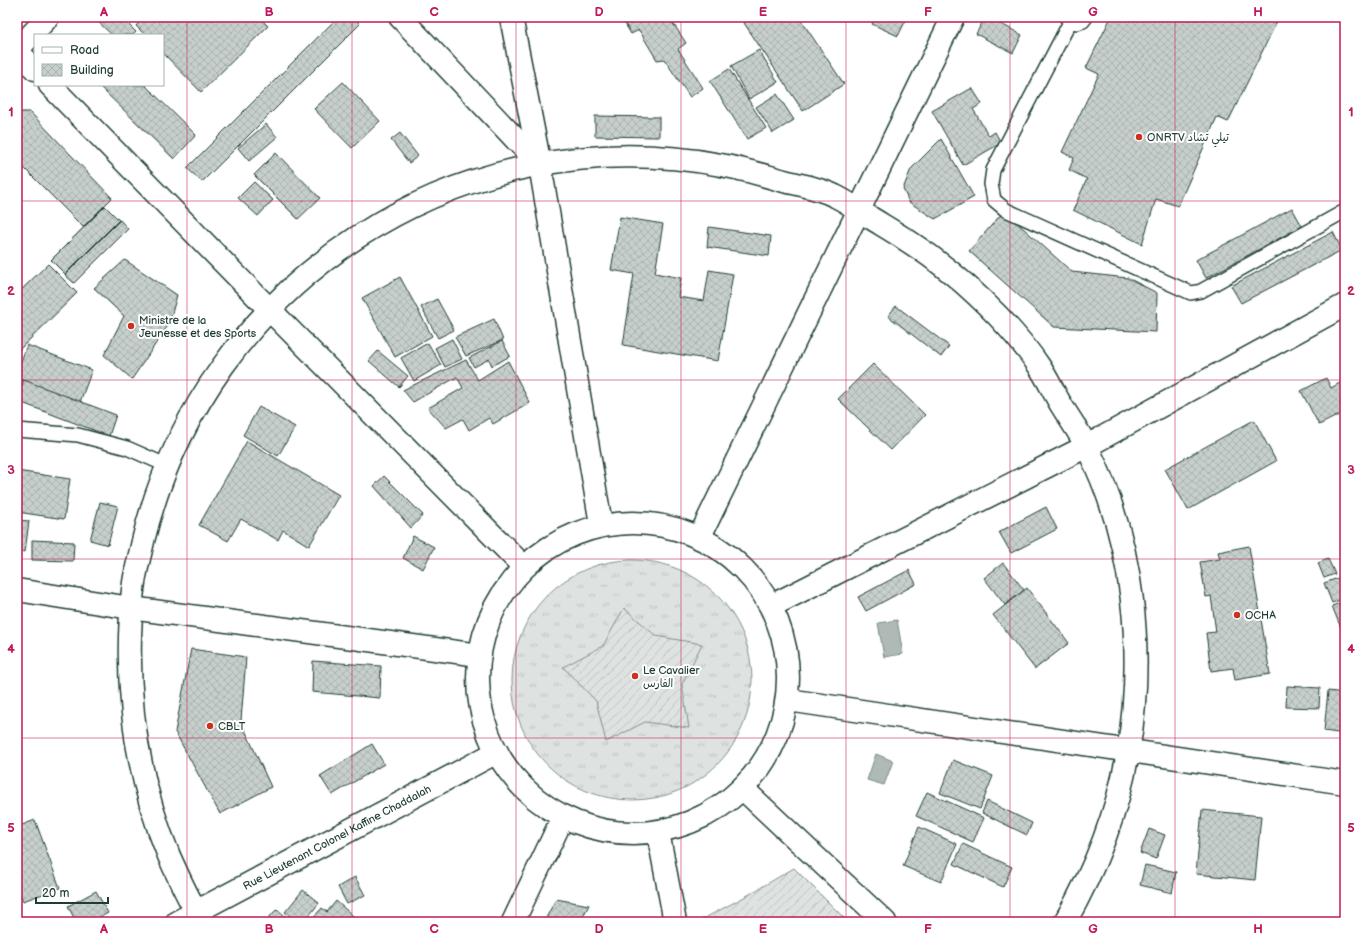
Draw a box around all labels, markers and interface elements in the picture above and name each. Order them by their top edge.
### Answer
text: A [99,4,108,20]
text: B [264,4,274,20]
text: C [429,4,439,20]
text: D [594,4,604,20]
text: E [759,4,768,20]
text: F [924,4,932,20]
text: G [1088,4,1098,20]
text: H [1253,4,1263,20]
legend [34,34,164,86]
text: Road [70,43,99,58]
text: Building [70,63,114,78]
text: 1 [8,104,14,120]
text: 1 [1348,104,1354,120]
place label: ONRTV تيلي تشاد [1147,131,1230,148]
marker: ONRTV تيلي تشاد [1134,132,1144,142]
text: 2 [7,283,15,299]
text: 2 [1347,283,1355,299]
place label: Ministre de la Jeunesse et des Sports [139,314,257,340]
marker: Ministre de la Jeunesse et des Sports [126,321,136,331]
text: 3 [7,462,15,478]
text: 3 [1347,462,1355,478]
place label: OCHA [1245,609,1276,622]
marker: OCHA [1232,610,1242,620]
text: 4 [7,641,15,657]
text: 4 [1347,641,1355,657]
place label: Le Cavalier الفارس [643,664,700,690]
marker: Le Cavalier الفارس [630,671,640,681]
place label: CBLT [218,720,246,733]
marker: CBLT [205,721,215,731]
street label: Rue Lieutenant Colonel Kaffine Chaddalah [241,782,433,893]
text: 5 [7,820,15,836]
text: 5 [1347,820,1355,836]
scale bar [36,879,108,905]
text: 20 m [42,886,69,901]
text: A [99,921,108,937]
text: B [264,921,274,937]
text: C [429,921,439,937]
text: D [594,921,604,937]
text: E [759,921,768,937]
text: F [924,921,932,937]
text: G [1088,921,1098,937]
text: H [1253,921,1263,937]

